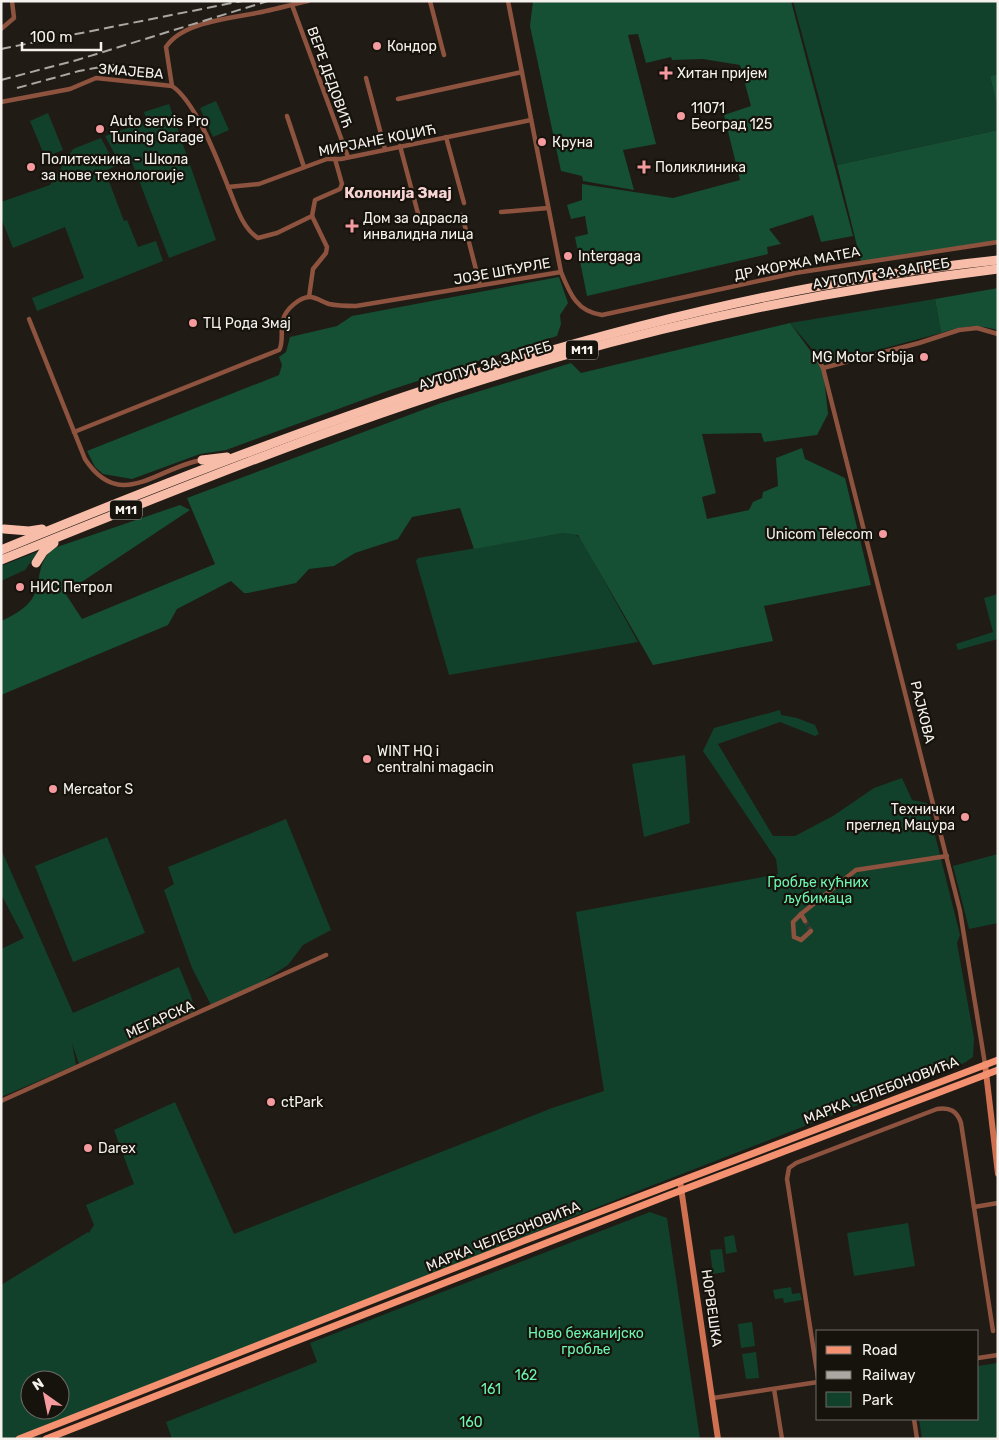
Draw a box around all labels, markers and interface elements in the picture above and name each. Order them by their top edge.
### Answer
scale bar [22,20,101,52]
street label: ВЕРЕ ДЕДОВИЋ [303,24,356,130]
text: 100 m [30,28,72,46]
place label: Кондор [387,38,437,55]
marker: Кондор [371,40,383,52]
street label: ЗМАЈЕВА [98,60,165,83]
place label: Хитан пријем [677,65,767,82]
marker: Хитан пријем [659,66,673,80]
place label: 11071 Београд 125 [691,100,772,133]
marker: 11071 Београд 125 [675,110,687,122]
place label: Auto servis Pro Tuning Garage [110,113,209,146]
street label: МИРЈАНЕ КОЏИЋ [317,121,437,160]
marker: Auto servis Pro Tuning Garage [94,123,106,135]
place label: Круна [552,134,593,151]
marker: Круна [536,136,548,148]
place label: Политехника - Школа за нове технологоије [41,151,188,184]
place label: Поликлиника [655,159,746,176]
marker: Поликлиника [637,160,651,174]
marker: Политехника - Школа за нове технологоије [25,161,37,173]
district label: Колонија Змај [344,184,452,202]
place label: Дом за одрасла инвалидна лица [363,210,473,243]
marker: Дом за одрасла инвалидна лица [345,219,359,233]
street label: ДР ЖОРЖА МАТЕА [733,243,862,284]
place label: Intergaga [578,248,641,265]
marker: Intergaga [562,250,574,262]
street label: АУТОПУТ ЗА ЗАГРЕБ [811,254,951,293]
street label: ЈОЗЕ ШЋУРЛЕ [452,255,552,288]
place label: ТЦ Рода Змај [203,315,291,332]
marker: ТЦ Рода Змај [187,317,199,329]
street label: АУТОПУТ ЗА ЗАГРЕБ [417,337,554,394]
road number: M11 [566,340,598,360]
place label: MG Motor Srbija [812,349,914,366]
marker: MG Motor Srbija [918,351,930,363]
road number: M11 [110,500,142,520]
place label: Unicom Telecom [766,526,873,543]
marker: Unicom Telecom [877,528,889,540]
place label: НИС Петрол [30,579,113,596]
marker: НИС Петрол [14,581,26,593]
street label: РАЈКОВА [907,679,939,746]
place label: WINT HQ i centralni magacin [377,743,494,776]
marker: WINT HQ i centralni magacin [361,753,373,765]
place label: Mercator S [63,781,133,798]
marker: Mercator S [47,783,59,795]
place label: Технички преглед Мацура [846,801,955,834]
marker: Технички преглед Мацура [959,811,971,823]
park label: Гробље кућних љубимаца [767,874,869,907]
street label: МЕГАРСКА [123,997,198,1042]
street label: МАРКА ЧЕЛЕБОНОВИЋА [801,1053,962,1128]
place label: ctPark [281,1094,324,1111]
marker: ctPark [265,1096,277,1108]
place label: Darex [98,1140,136,1157]
marker: Darex [82,1142,94,1154]
street label: МАРКА ЧЕЛЕБОНОВИЋА [424,1198,583,1275]
street label: НОРВЕШКА [698,1268,725,1349]
park label: Ново бежанијско гробље [528,1325,644,1358]
legend [816,1330,979,1420]
text: Road [862,1341,898,1359]
text: Railway [862,1366,916,1384]
park label: 162 [515,1367,537,1384]
north arrow [20,1370,70,1420]
text: N [29,1375,47,1394]
park label: 161 [481,1381,501,1398]
text: Park [862,1391,893,1409]
park label: 160 [459,1414,483,1431]

